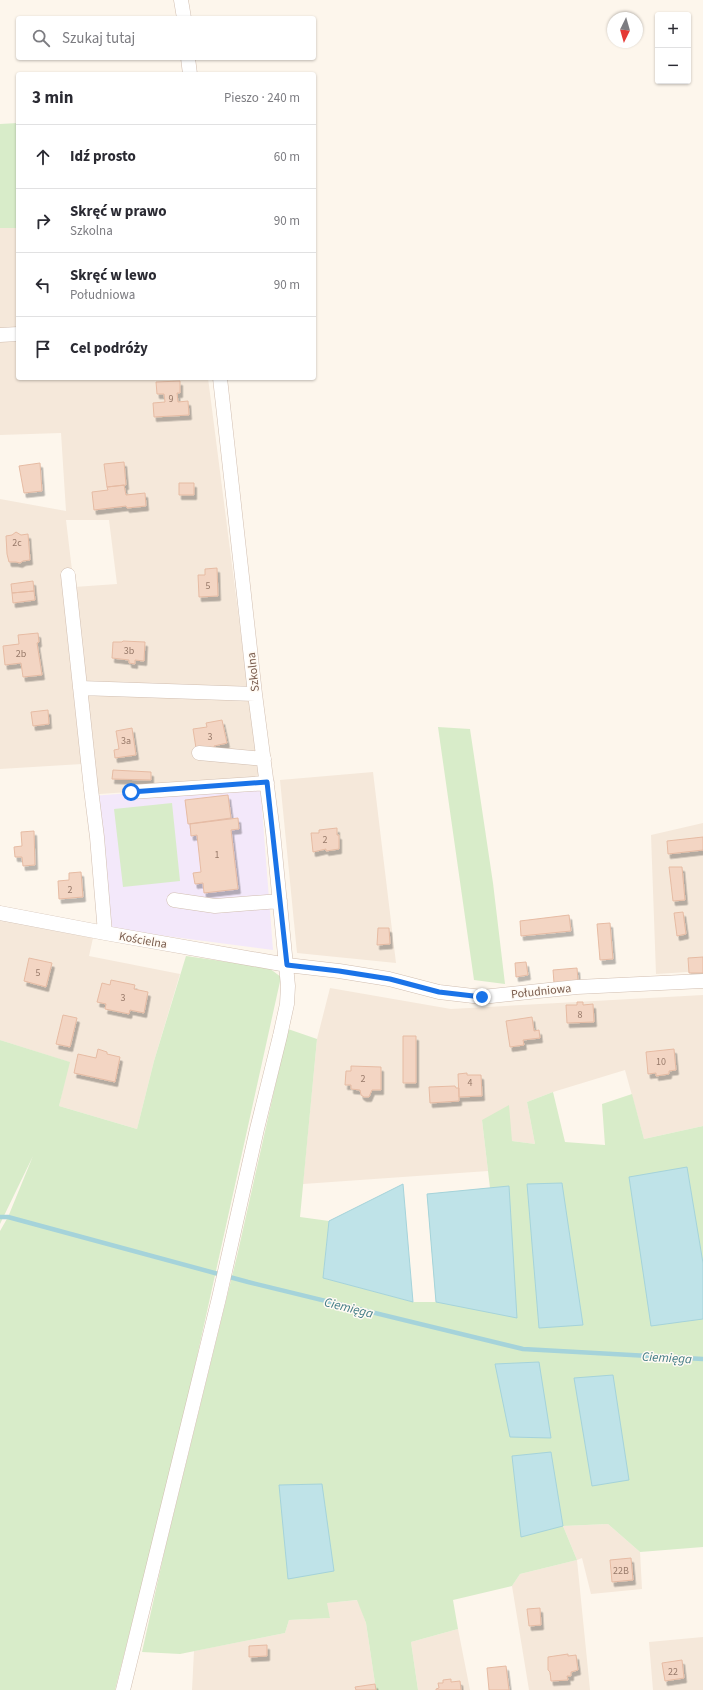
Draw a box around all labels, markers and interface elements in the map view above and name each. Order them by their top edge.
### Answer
north arrow [607,12,643,48]
map controls [655,12,691,84]
button: + [655,12,691,48]
search box [16,16,316,60]
icon: search [30,27,52,49]
text: Szukaj tutaj [62,28,135,49]
button: − [655,48,691,84]
text: 3 min [32,86,73,110]
text: Pieszo · 240 m [224,89,300,107]
icon: ahead [32,146,54,168]
text: Idź prosto [70,146,136,167]
text: 60 m [274,148,300,166]
text: Skręć w prawo [70,201,167,222]
icon: right [32,210,54,232]
text: 90 m [274,212,300,230]
text: Szkolna [70,222,113,240]
text: Skręć w lewo [70,265,157,286]
icon: left [32,274,54,296]
text: 90 m [274,276,300,294]
text: Południowa [70,286,135,304]
icon: arrive [32,338,54,360]
text: Cel podróży [70,338,148,359]
house number: 9 [169,392,174,406]
house number: 2c [12,536,22,550]
house number: 5 [206,579,211,593]
house number: 3b [124,644,135,658]
house number: 2b [16,647,27,661]
street label: Szkolna [243,651,264,692]
house number: 3 [208,730,213,744]
house number: 3a [121,734,131,748]
route start [122,783,140,801]
house number: 2 [323,833,328,847]
house number: 1 [215,848,220,862]
house number: 2 [68,883,73,897]
street label: Kościelna [118,928,168,953]
house number: 5 [36,966,41,980]
street label: Południowa [510,980,572,1003]
route end [473,988,491,1006]
house number: 3 [121,991,126,1005]
house number: 8 [578,1008,583,1022]
house number: 10 [656,1055,666,1069]
house number: 2 [361,1072,366,1086]
house number: 4 [468,1076,473,1090]
water label: Ciemięga [322,1293,375,1323]
water label: Ciemięga [641,1348,692,1368]
house number: 22B [613,1564,629,1578]
house number: 22 [668,1665,678,1679]

